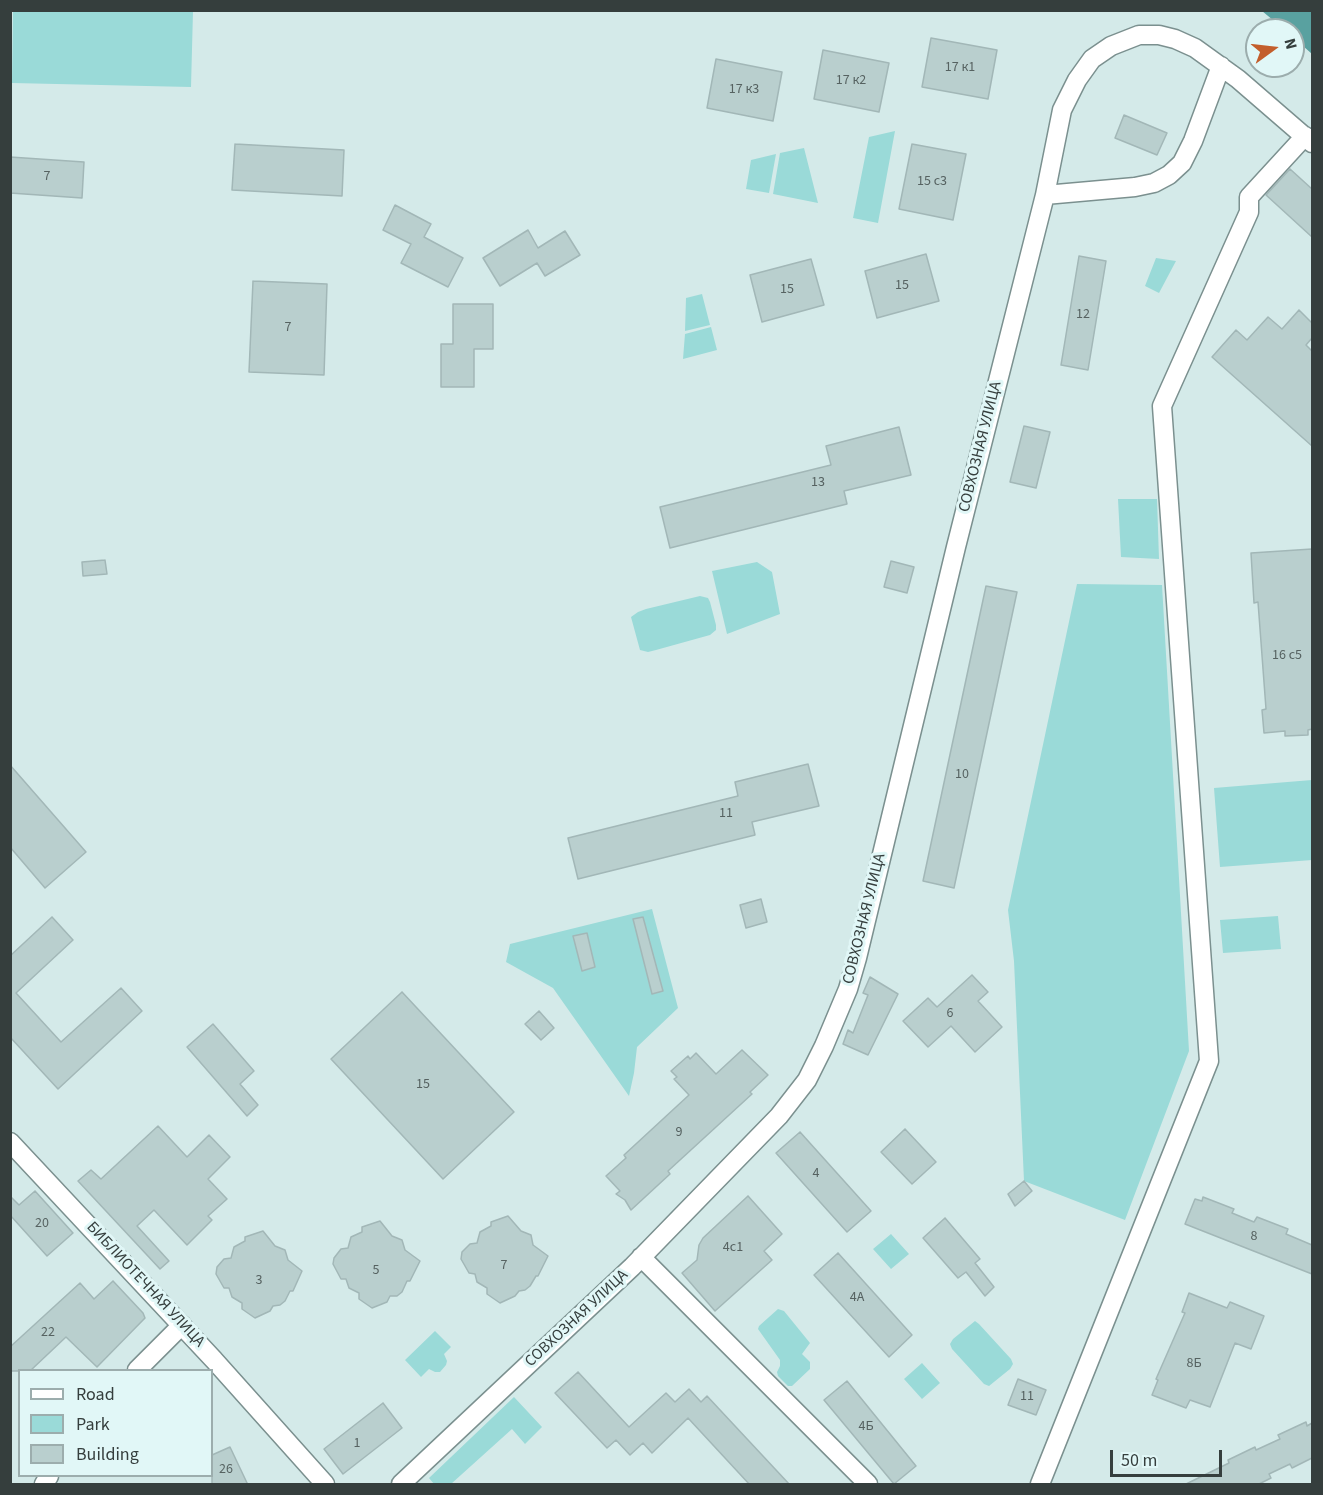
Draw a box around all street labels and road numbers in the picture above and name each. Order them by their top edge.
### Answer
street label: СОВХОЗНАЯ УЛИЦА [955,380,1007,514]
street label: СОВХОЗНАЯ УЛИЦА [839,852,891,986]
street label: БИБЛИОТЕЧНАЯ УЛИЦА [82,1218,208,1352]
street label: СОВХОЗНАЯ УЛИЦА [521,1266,633,1372]

